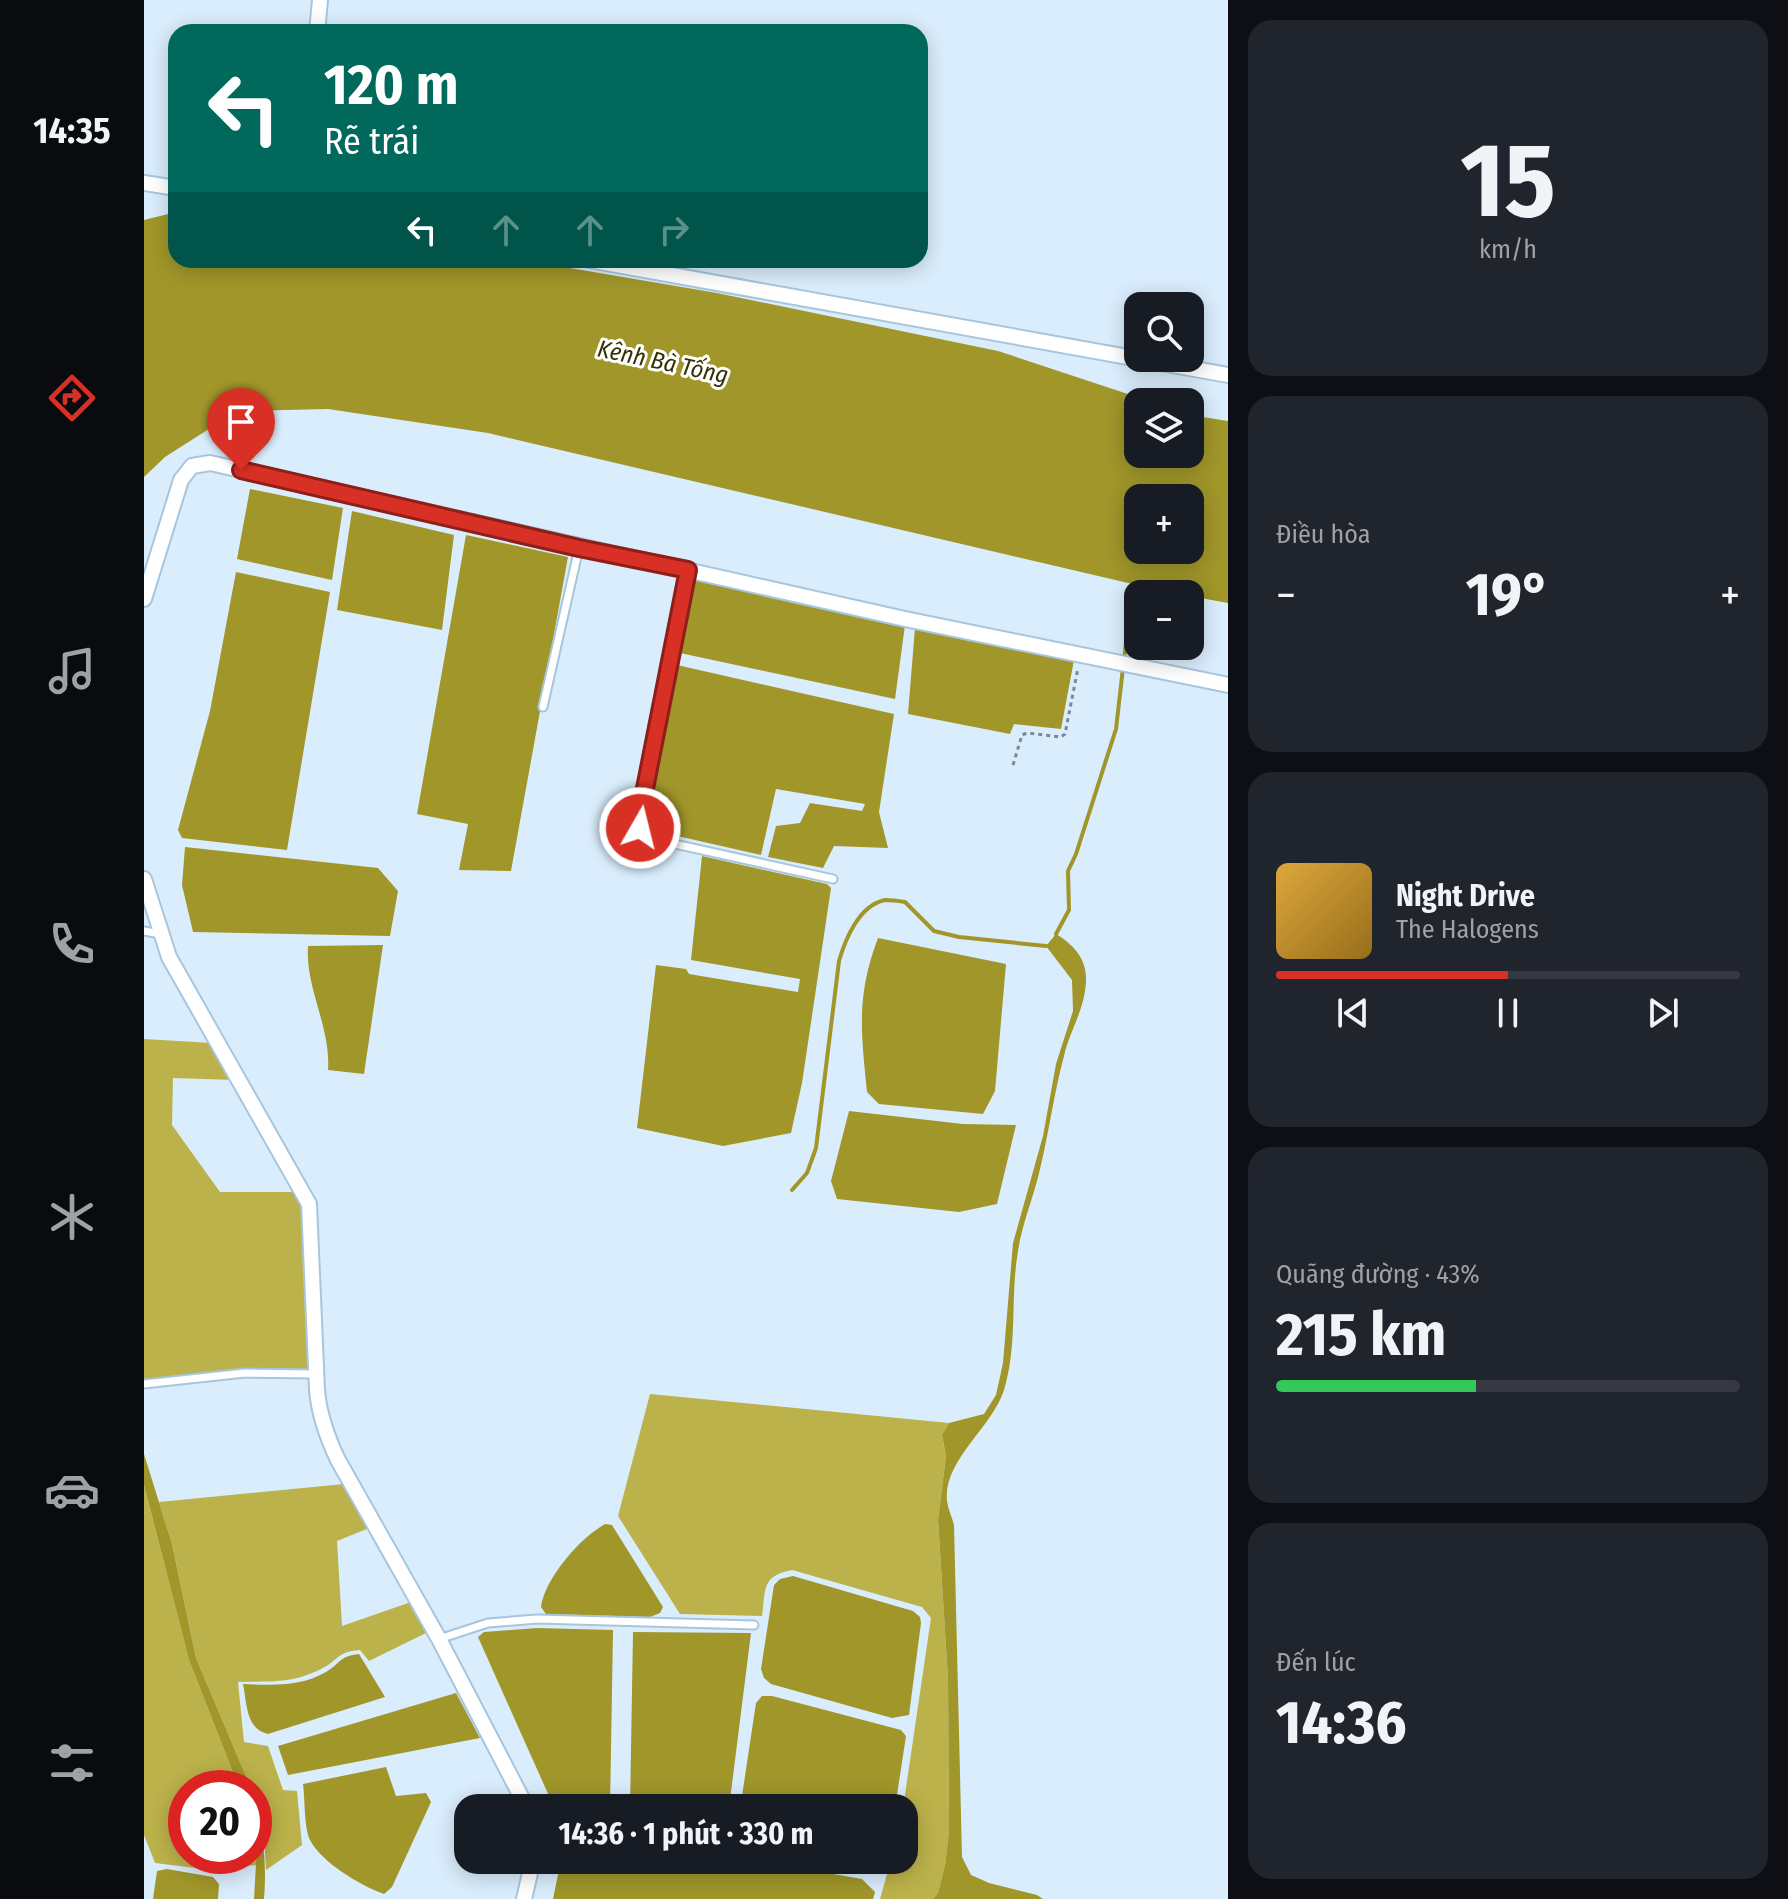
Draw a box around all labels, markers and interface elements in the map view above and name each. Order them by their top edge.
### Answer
text: 120 m [324,52,459,119]
icon: left [192,56,296,160]
text: 14:35 [33,109,111,153]
text: 15 [1460,119,1556,244]
text: Rẽ trái [324,120,419,164]
icon: left [400,208,444,252]
icon: ahead [484,208,528,252]
icon: ahead [568,208,612,252]
icon: right [652,208,696,252]
text: km/h [1479,234,1537,265]
map controls [1124,292,1204,660]
button: search [1124,292,1204,372]
water label: Kênh Bà Tống [595,334,731,390]
icon: directions [44,370,100,426]
pin [207,388,275,470]
button: layers [1124,388,1204,468]
icon: arrive [219,400,263,444]
button: + [1124,484,1204,564]
text: Điều hòa [1276,519,1370,550]
text: 19° [1466,559,1550,631]
text: − [1276,569,1296,622]
text: + [1720,569,1740,622]
button: − [1124,580,1204,660]
icon: music [44,643,100,699]
position arrow [598,786,682,870]
text: Night Drive [1396,878,1535,914]
text: The Halogens [1396,914,1539,945]
icon: phone [44,916,100,972]
icon: previous [1331,991,1375,1035]
icon: pause [1486,991,1530,1035]
icon: next [1641,991,1685,1035]
icon: climate [44,1189,100,1245]
text: Quãng đường · 43% [1276,1259,1480,1290]
text: 215 km [1276,1299,1446,1371]
icon: car [44,1462,100,1518]
text: Đến lúc [1276,1647,1356,1678]
text: 14:36 [1276,1687,1407,1759]
icon: filters [44,1735,100,1791]
speed limit sign: 20 [168,1770,272,1874]
text: 14:36 · 1 phút · 330 m [559,1816,814,1852]

